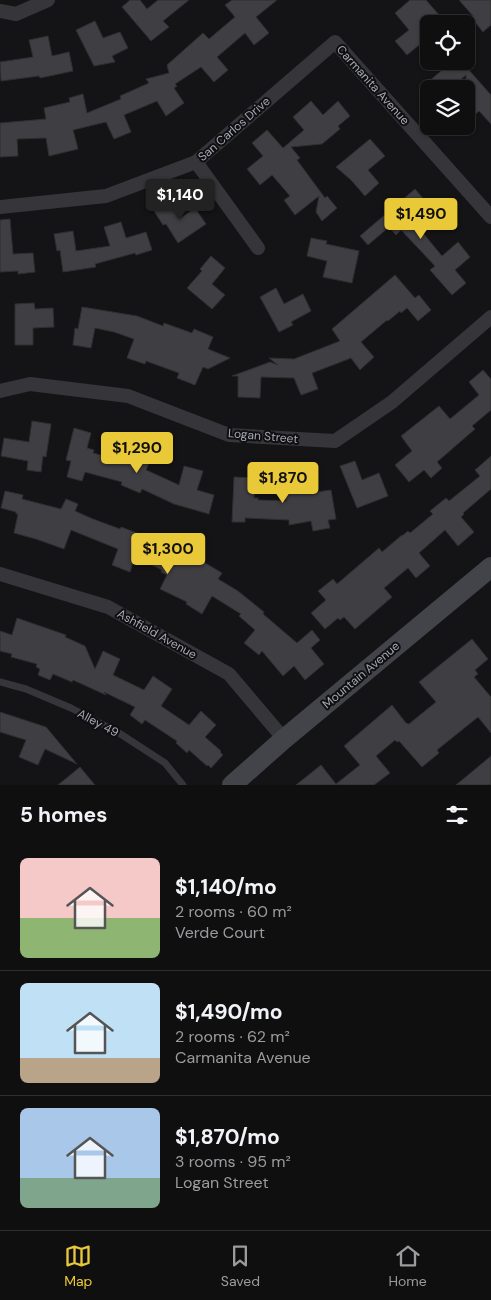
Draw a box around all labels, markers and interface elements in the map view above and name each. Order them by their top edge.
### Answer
map controls [420,15,475,135]
button: locate [420,15,475,70]
street label: Carmanita Avenue [333,42,413,128]
button: layers [420,80,475,135]
street label: San Carlos Drive [195,93,274,165]
pin: $1,140 [139,178,221,221]
text: $1,140 [157,184,203,205]
pin: $1,490 [380,198,462,240]
text: $1,490 [395,203,447,224]
street label: Logan Street [227,425,299,447]
pin: $1,290 [96,432,178,474]
text: $1,290 [112,437,162,458]
pin: $1,870 [242,462,324,504]
text: $1,870 [258,467,308,488]
pin: $1,300 [127,532,209,575]
text: $1,300 [142,538,194,559]
street label: Ashfield Avenue [114,606,200,663]
street label: Mountain Avenue [319,638,403,712]
street label: Alley 49 [75,705,121,741]
text: 5 homes [20,801,107,829]
icon: filters [443,801,471,829]
text: $1,140/mo [175,873,277,901]
icon: home [60,878,120,938]
text: 2 rooms · 60 m² [175,901,292,922]
text: Verde Court [175,922,265,943]
text: $1,490/mo [175,998,283,1026]
icon: home [60,1003,120,1063]
text: 2 rooms · 62 m² [175,1026,290,1047]
text: Carmanita Avenue [175,1047,311,1068]
text: $1,870/mo [175,1123,280,1151]
icon: home [60,1128,120,1188]
text: 3 rooms · 95 m² [175,1151,291,1172]
text: Logan Street [175,1172,269,1193]
tab: Map [64,1242,92,1290]
tab: Saved [221,1242,260,1290]
tab: Home [388,1242,427,1290]

